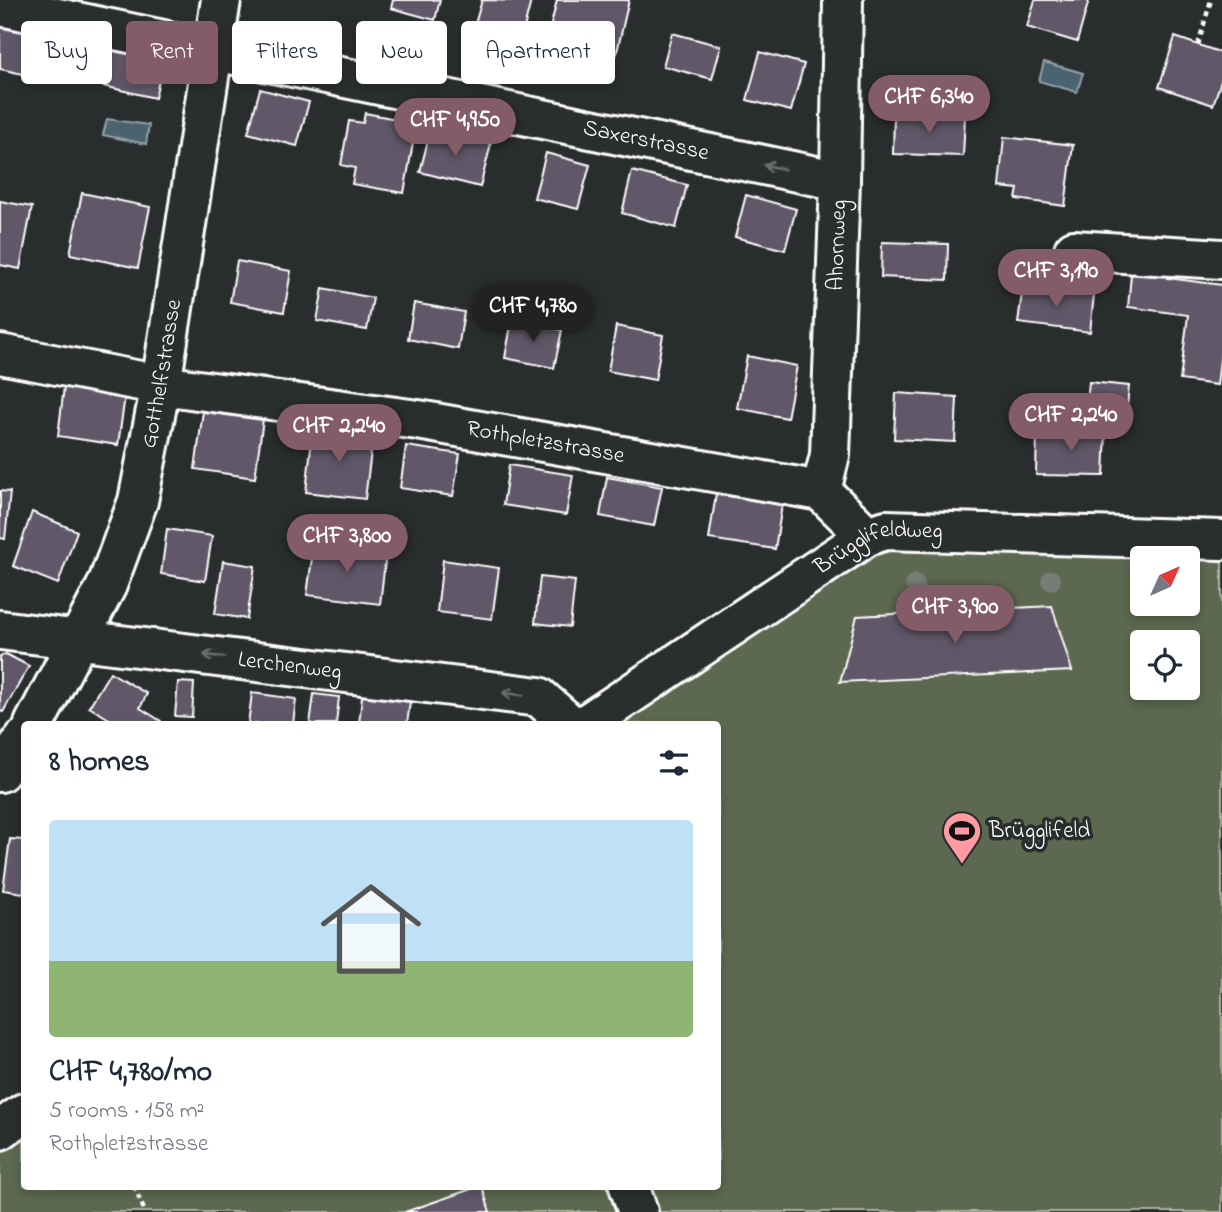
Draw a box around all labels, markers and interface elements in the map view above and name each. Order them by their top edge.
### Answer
chip: Buy [21,21,112,84]
chip: Rent [126,21,218,84]
chip: Filters [232,21,342,84]
chip: New [356,21,447,84]
chip: Apartment [461,21,615,84]
pin: CHF 6,340 [849,76,1009,135]
text: CHF 6,340 [884,81,974,114]
pin: CHF 4,950 [375,99,535,158]
text: CHF 4,950 [410,104,500,137]
street label: Saxerstrasse [580,111,713,170]
one-way arrow [763,160,786,174]
street label: Ahornweg [820,199,857,291]
pin: CHF 3,190 [976,250,1136,309]
text: CHF 3,190 [1014,255,1098,288]
pin: CHF 4,780 [453,284,613,344]
text: CHF 4,780 [489,290,577,323]
street label: Gotthelfstrasse [132,296,191,451]
pin: CHF 2,240 [991,393,1151,453]
text: CHF 2,240 [1025,399,1117,432]
pin: CHF 2,240 [259,405,419,464]
text: CHF 2,240 [293,410,385,443]
street label: Rothpletzstrasse [464,412,628,473]
street label: Brügglifeldweg [807,513,943,584]
pin: CHF 3,800 [267,514,427,574]
text: CHF 3,800 [303,520,391,553]
north arrow [1130,546,1200,616]
map controls [1130,546,1200,700]
pin: CHF 3,900 [875,586,1035,645]
text: CHF 3,900 [912,591,998,624]
button: locate [1130,630,1200,700]
street label: Lerchenweg [236,643,344,690]
one-way arrow [203,650,226,663]
one-way arrow [502,687,524,700]
text: 8 homes [49,741,150,785]
icon: filters [655,744,693,782]
sports icon: Brügglifeld [941,810,983,865]
place label: Brügglifeld [988,815,1090,849]
icon: home [308,866,434,992]
text: CHF 4,780/mo [49,1051,212,1095]
text: 5 rooms · 158 m² [49,1095,204,1128]
text: Rothpletzstrasse [49,1128,208,1161]

